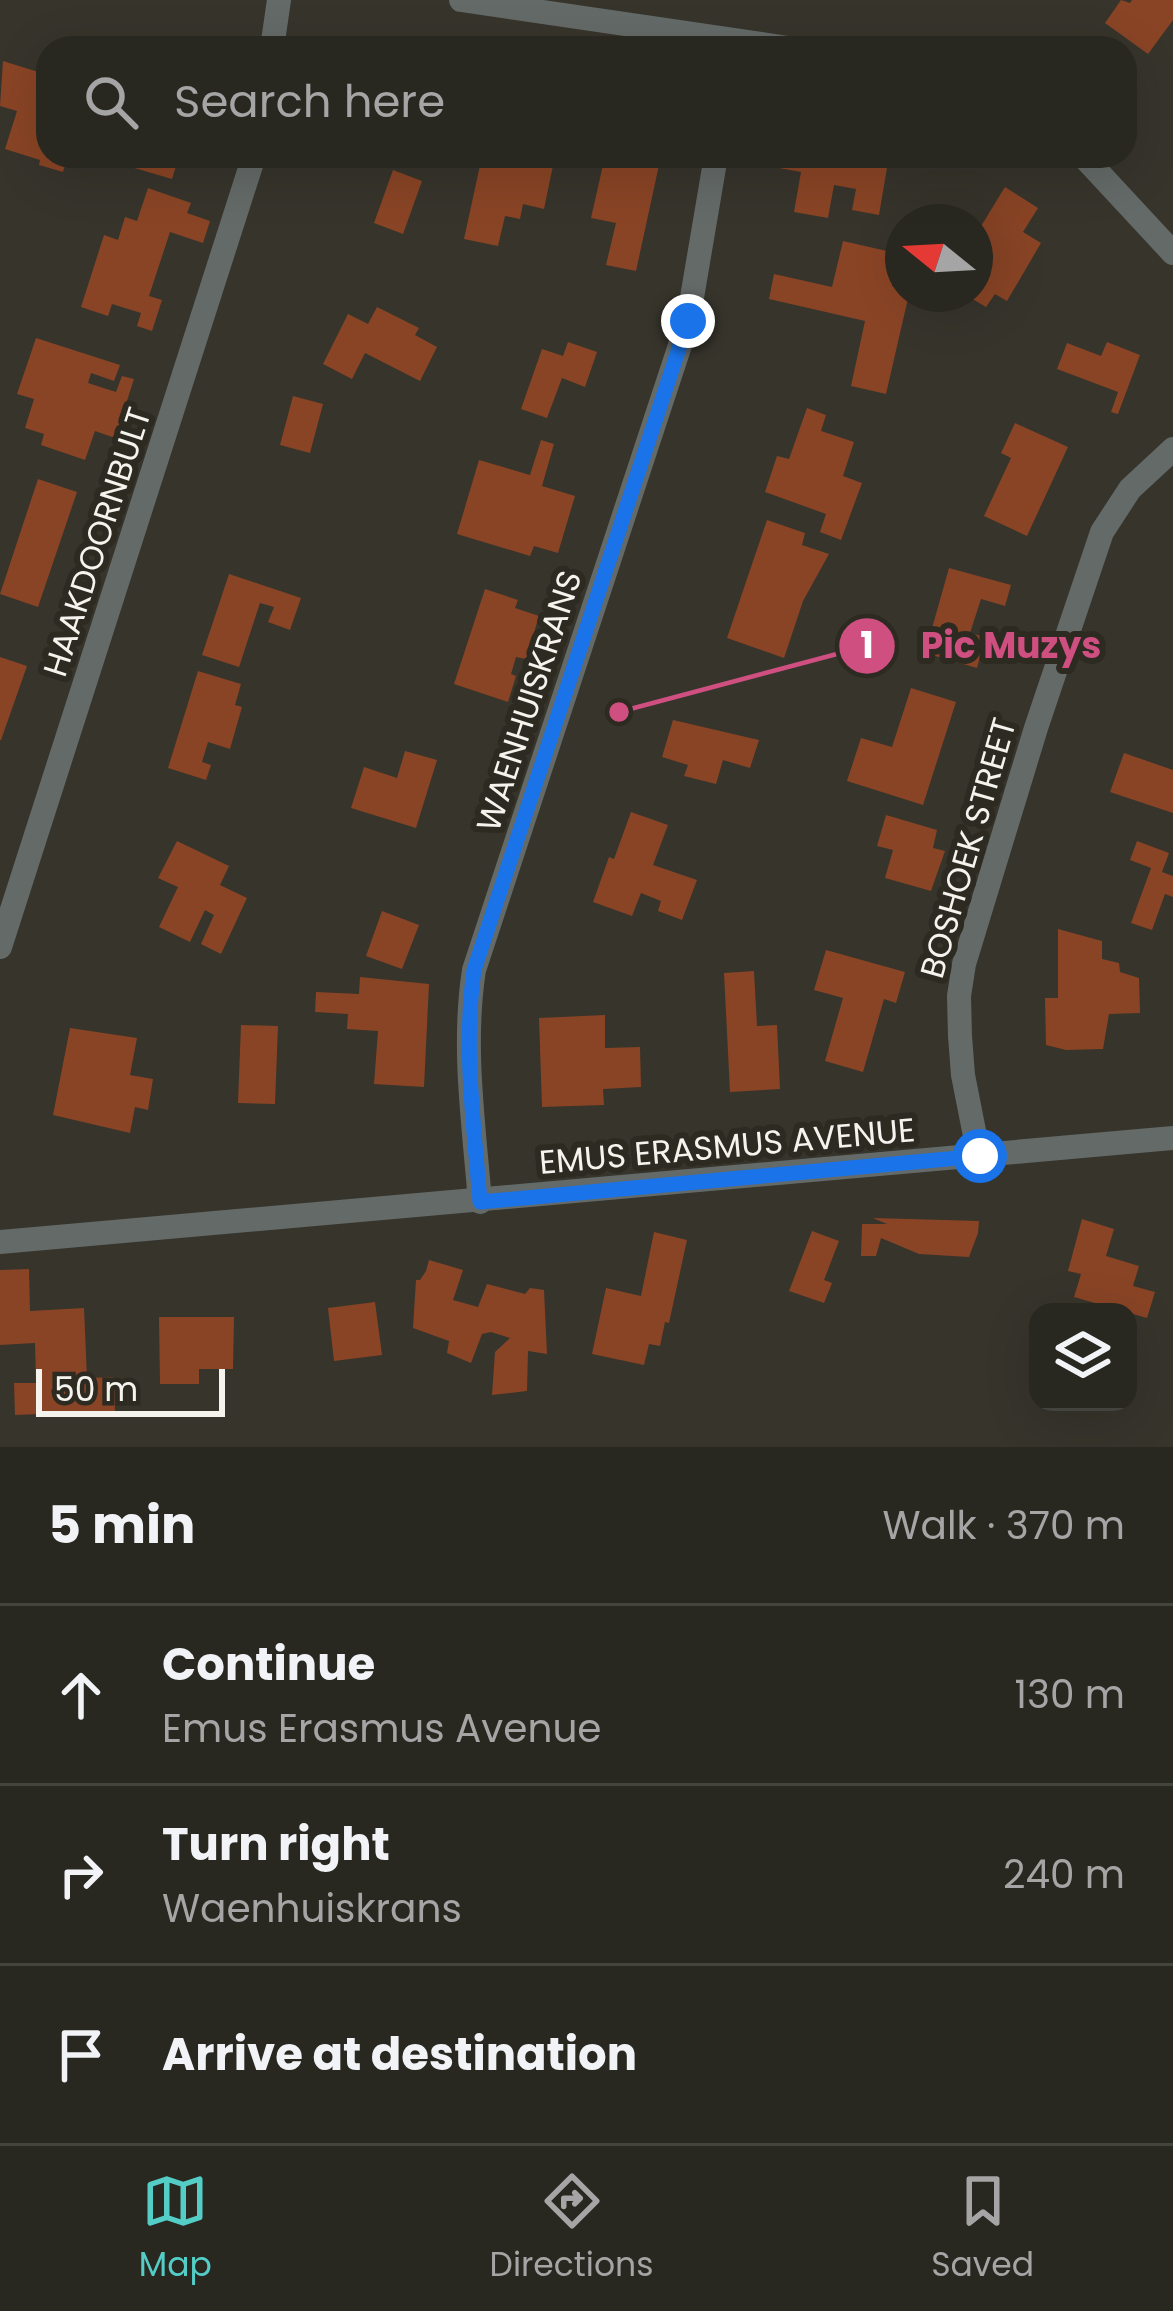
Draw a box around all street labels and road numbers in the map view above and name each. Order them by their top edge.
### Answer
street label: HAAKDOORNBULT [31,402,163,682]
street label: WAENHUISKRANS [465,564,593,838]
street label: BOSHOEK STREET [908,712,1028,984]
street label: EMUS ERASMUS AVENUE [537,1106,917,1186]

